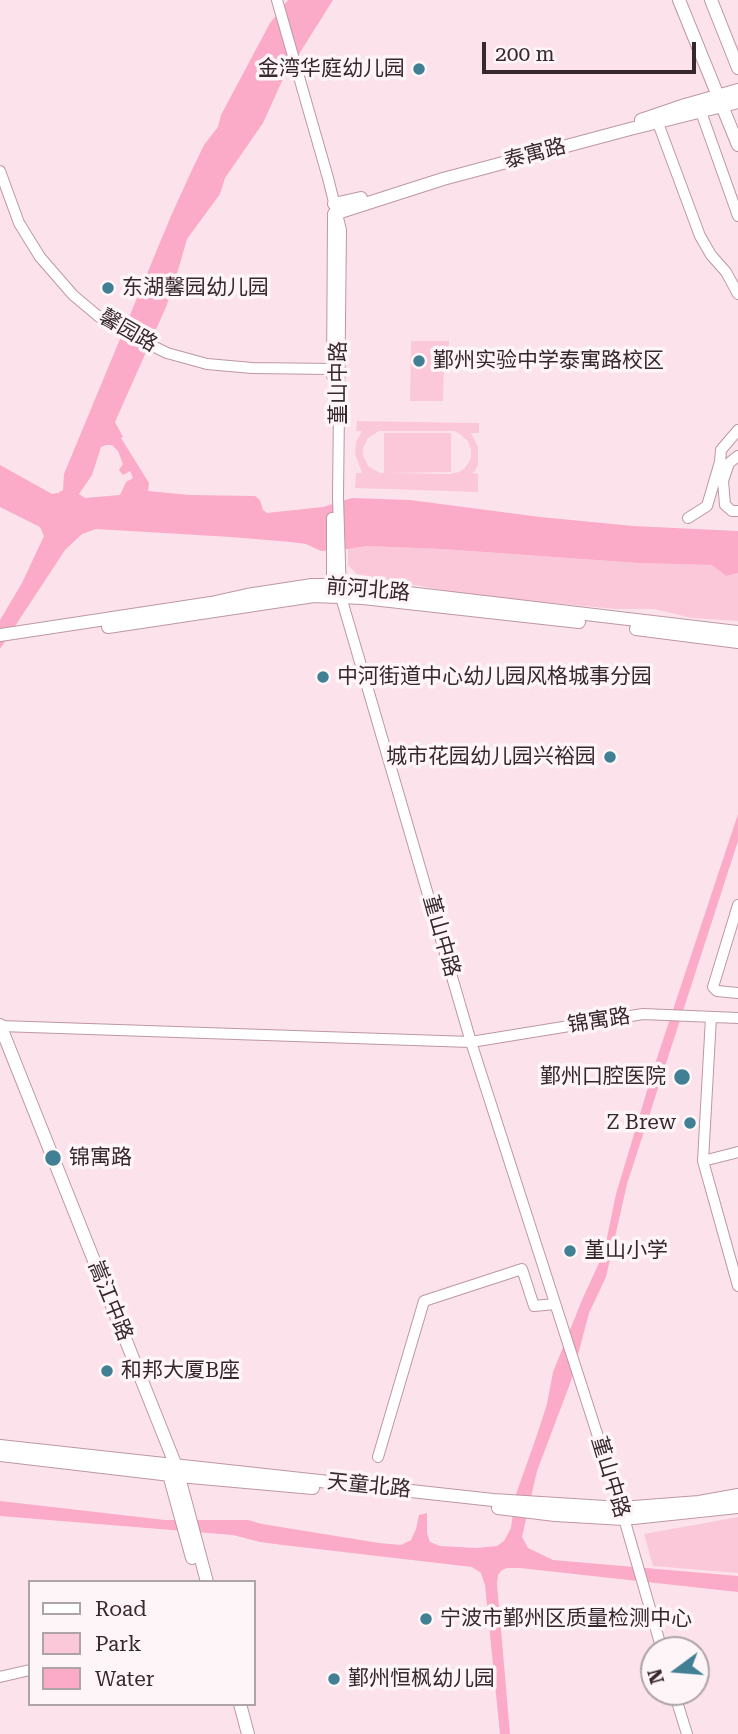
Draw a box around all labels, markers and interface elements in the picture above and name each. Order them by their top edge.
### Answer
scale bar [486,28,700,72]
text: 200 m [495,42,555,66]
place label: 金湾华庭幼儿园 [258,56,405,82]
marker: 金湾华庭幼儿园 [411,61,427,77]
street label: 泰寓路 [501,134,569,174]
place label: 东湖馨园幼儿园 [122,275,269,301]
marker: 东湖馨园幼儿园 [100,280,116,296]
street label: 馨园路 [94,304,162,358]
street label: 堇山中路 [326,341,352,425]
place label: 鄞州实验中学泰寓路校区 [433,348,664,374]
marker: 鄞州实验中学泰寓路校区 [411,353,427,369]
street label: 前河北路 [325,574,411,606]
place label: 中河街道中心幼儿园风格城事分园 [337,664,652,690]
marker: 中河街道中心幼儿园风格城事分园 [315,669,331,685]
place label: 城市花园幼儿园兴裕园 [386,744,596,770]
marker: 城市花园幼儿园兴裕园 [602,749,618,765]
street label: 堇山中路 [417,892,465,980]
street label: 锦寓路 [566,1004,632,1038]
place label: 鄞州口腔医院 [540,1064,666,1090]
marker: 鄞州口腔医院 [672,1067,692,1087]
place label: Z Brew [606,1110,676,1136]
marker: Z Brew [682,1115,698,1131]
place label: 锦寓路 [69,1145,132,1171]
marker: 锦寓路 [43,1148,63,1168]
place label: 堇山小学 [584,1238,668,1264]
marker: 堇山小学 [562,1243,578,1259]
street label: 嵩江中路 [83,1257,137,1345]
place label: 和邦大厦B座 [121,1358,240,1384]
marker: 和邦大厦B座 [99,1363,115,1379]
street label: 堇山中路 [586,1433,634,1521]
street label: 天童北路 [326,1469,412,1503]
legend [28,1580,256,1706]
text: Road [95,1597,147,1621]
place label: 宁波市鄞州区质量检测中心 [440,1606,692,1632]
marker: 宁波市鄞州区质量检测中心 [418,1611,434,1627]
text: Park [95,1632,141,1656]
north arrow [640,1636,710,1706]
place label: 鄞州恒枫幼儿园 [348,1666,495,1692]
text: N [643,1666,669,1687]
text: Water [95,1667,154,1691]
marker: 鄞州恒枫幼儿园 [326,1671,342,1687]

